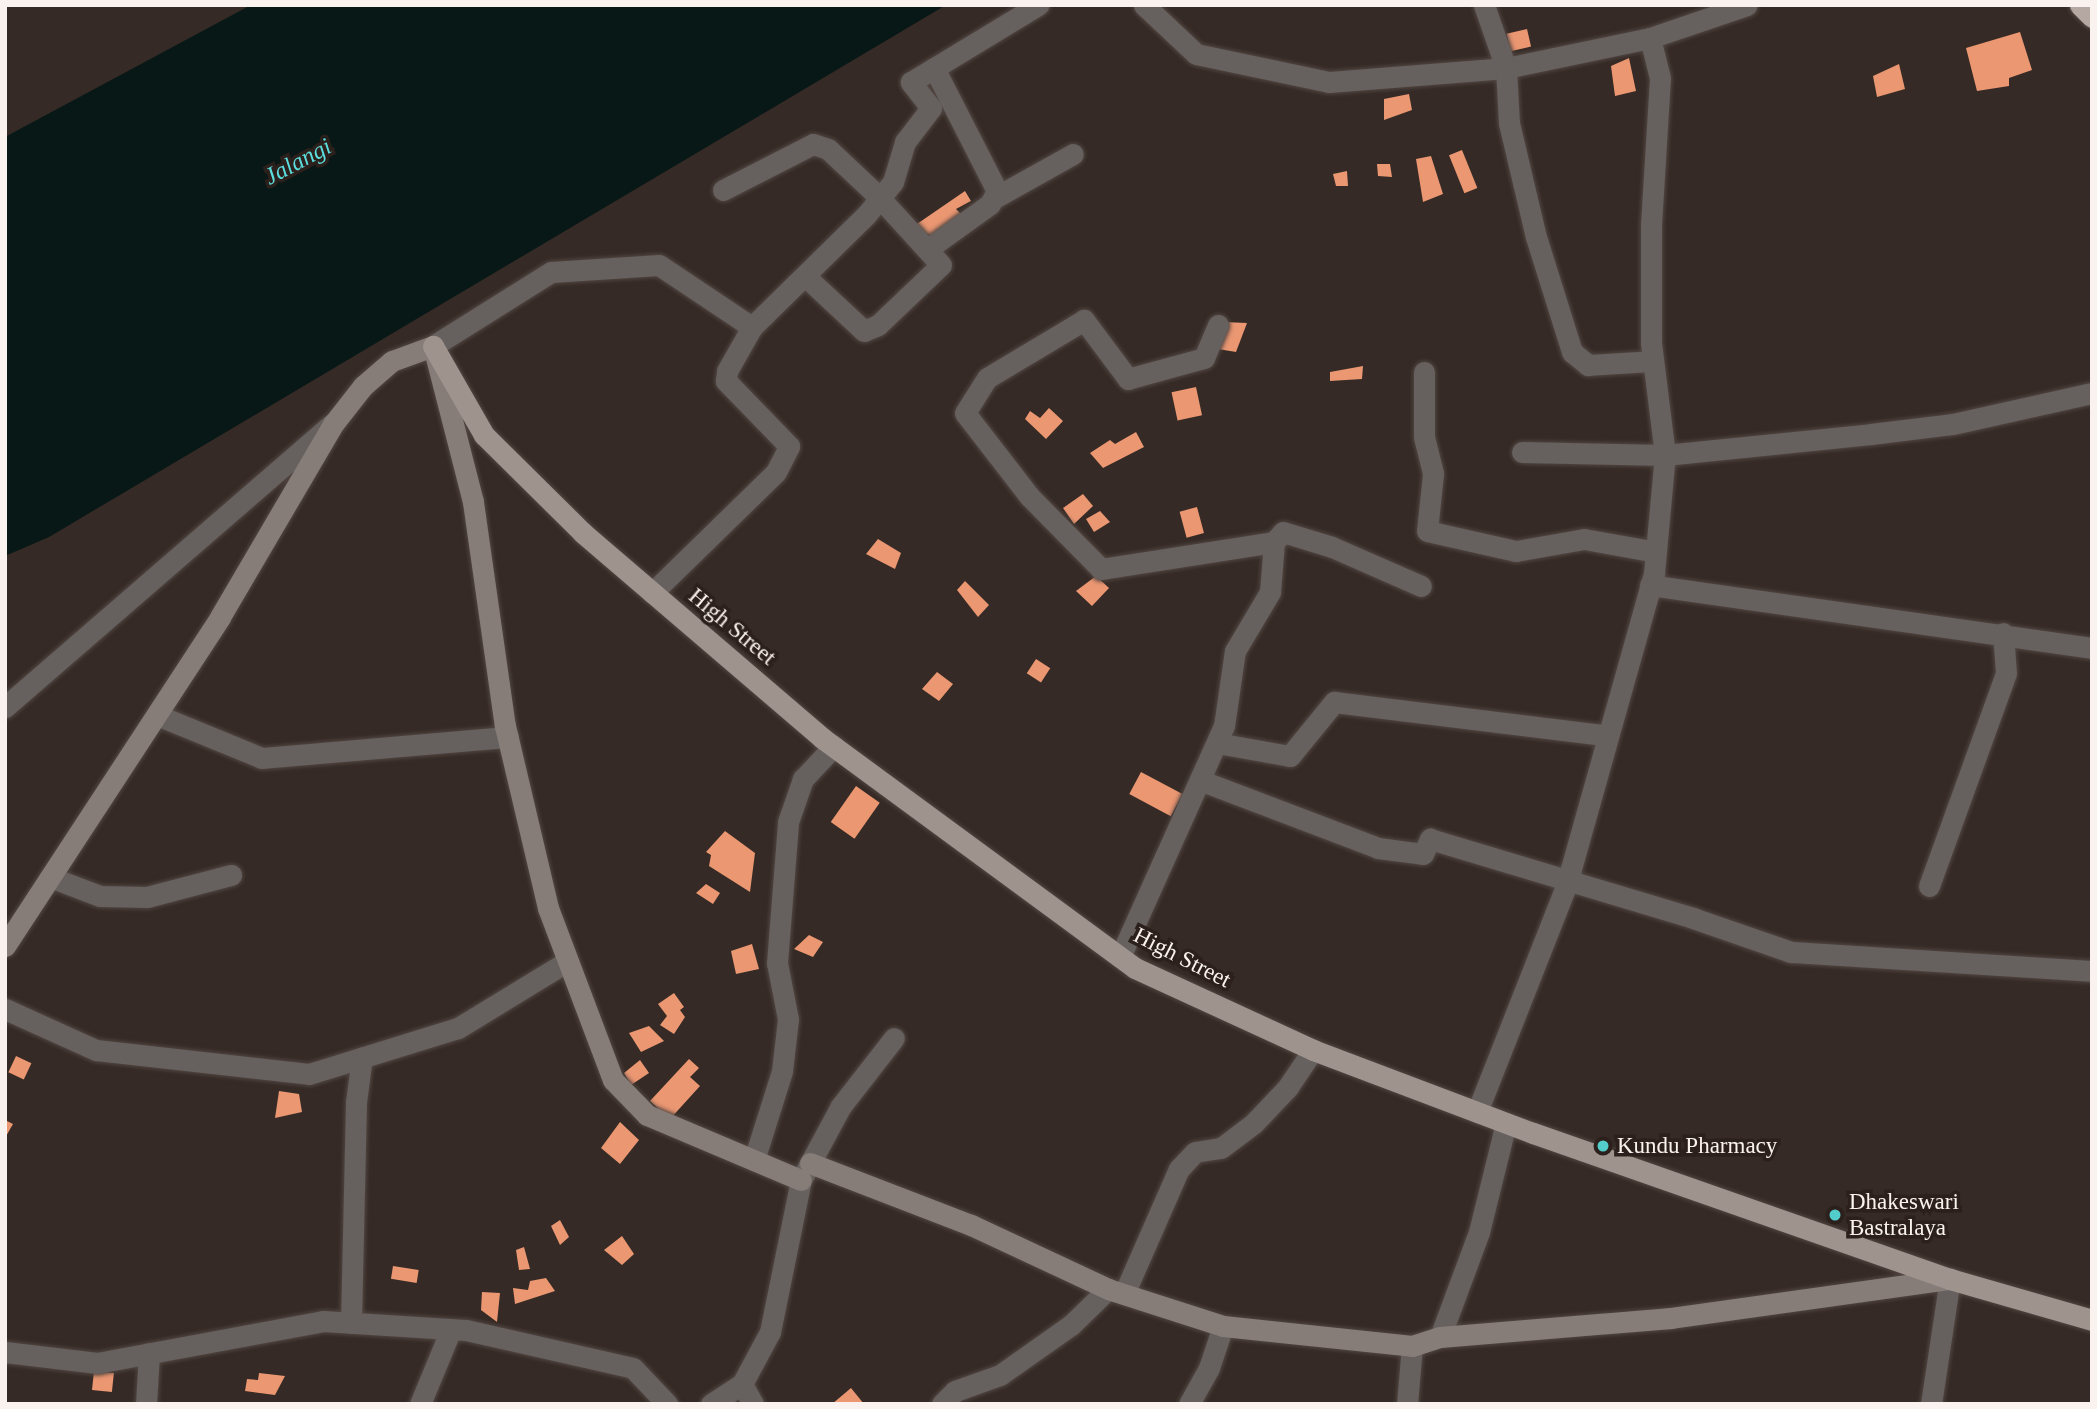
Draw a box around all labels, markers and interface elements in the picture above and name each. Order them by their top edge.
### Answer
water label: Jalangi [259,132,337,192]
street label: High Street [683,583,781,671]
street label: High Street [1129,922,1235,994]
place label: Kundu Pharmacy [1617,1132,1777,1160]
marker: Kundu Pharmacy [1595,1138,1611,1154]
place label: Dhakeswari Bastralaya [1849,1188,1959,1242]
marker: Dhakeswari Bastralaya [1827,1207,1843,1223]

